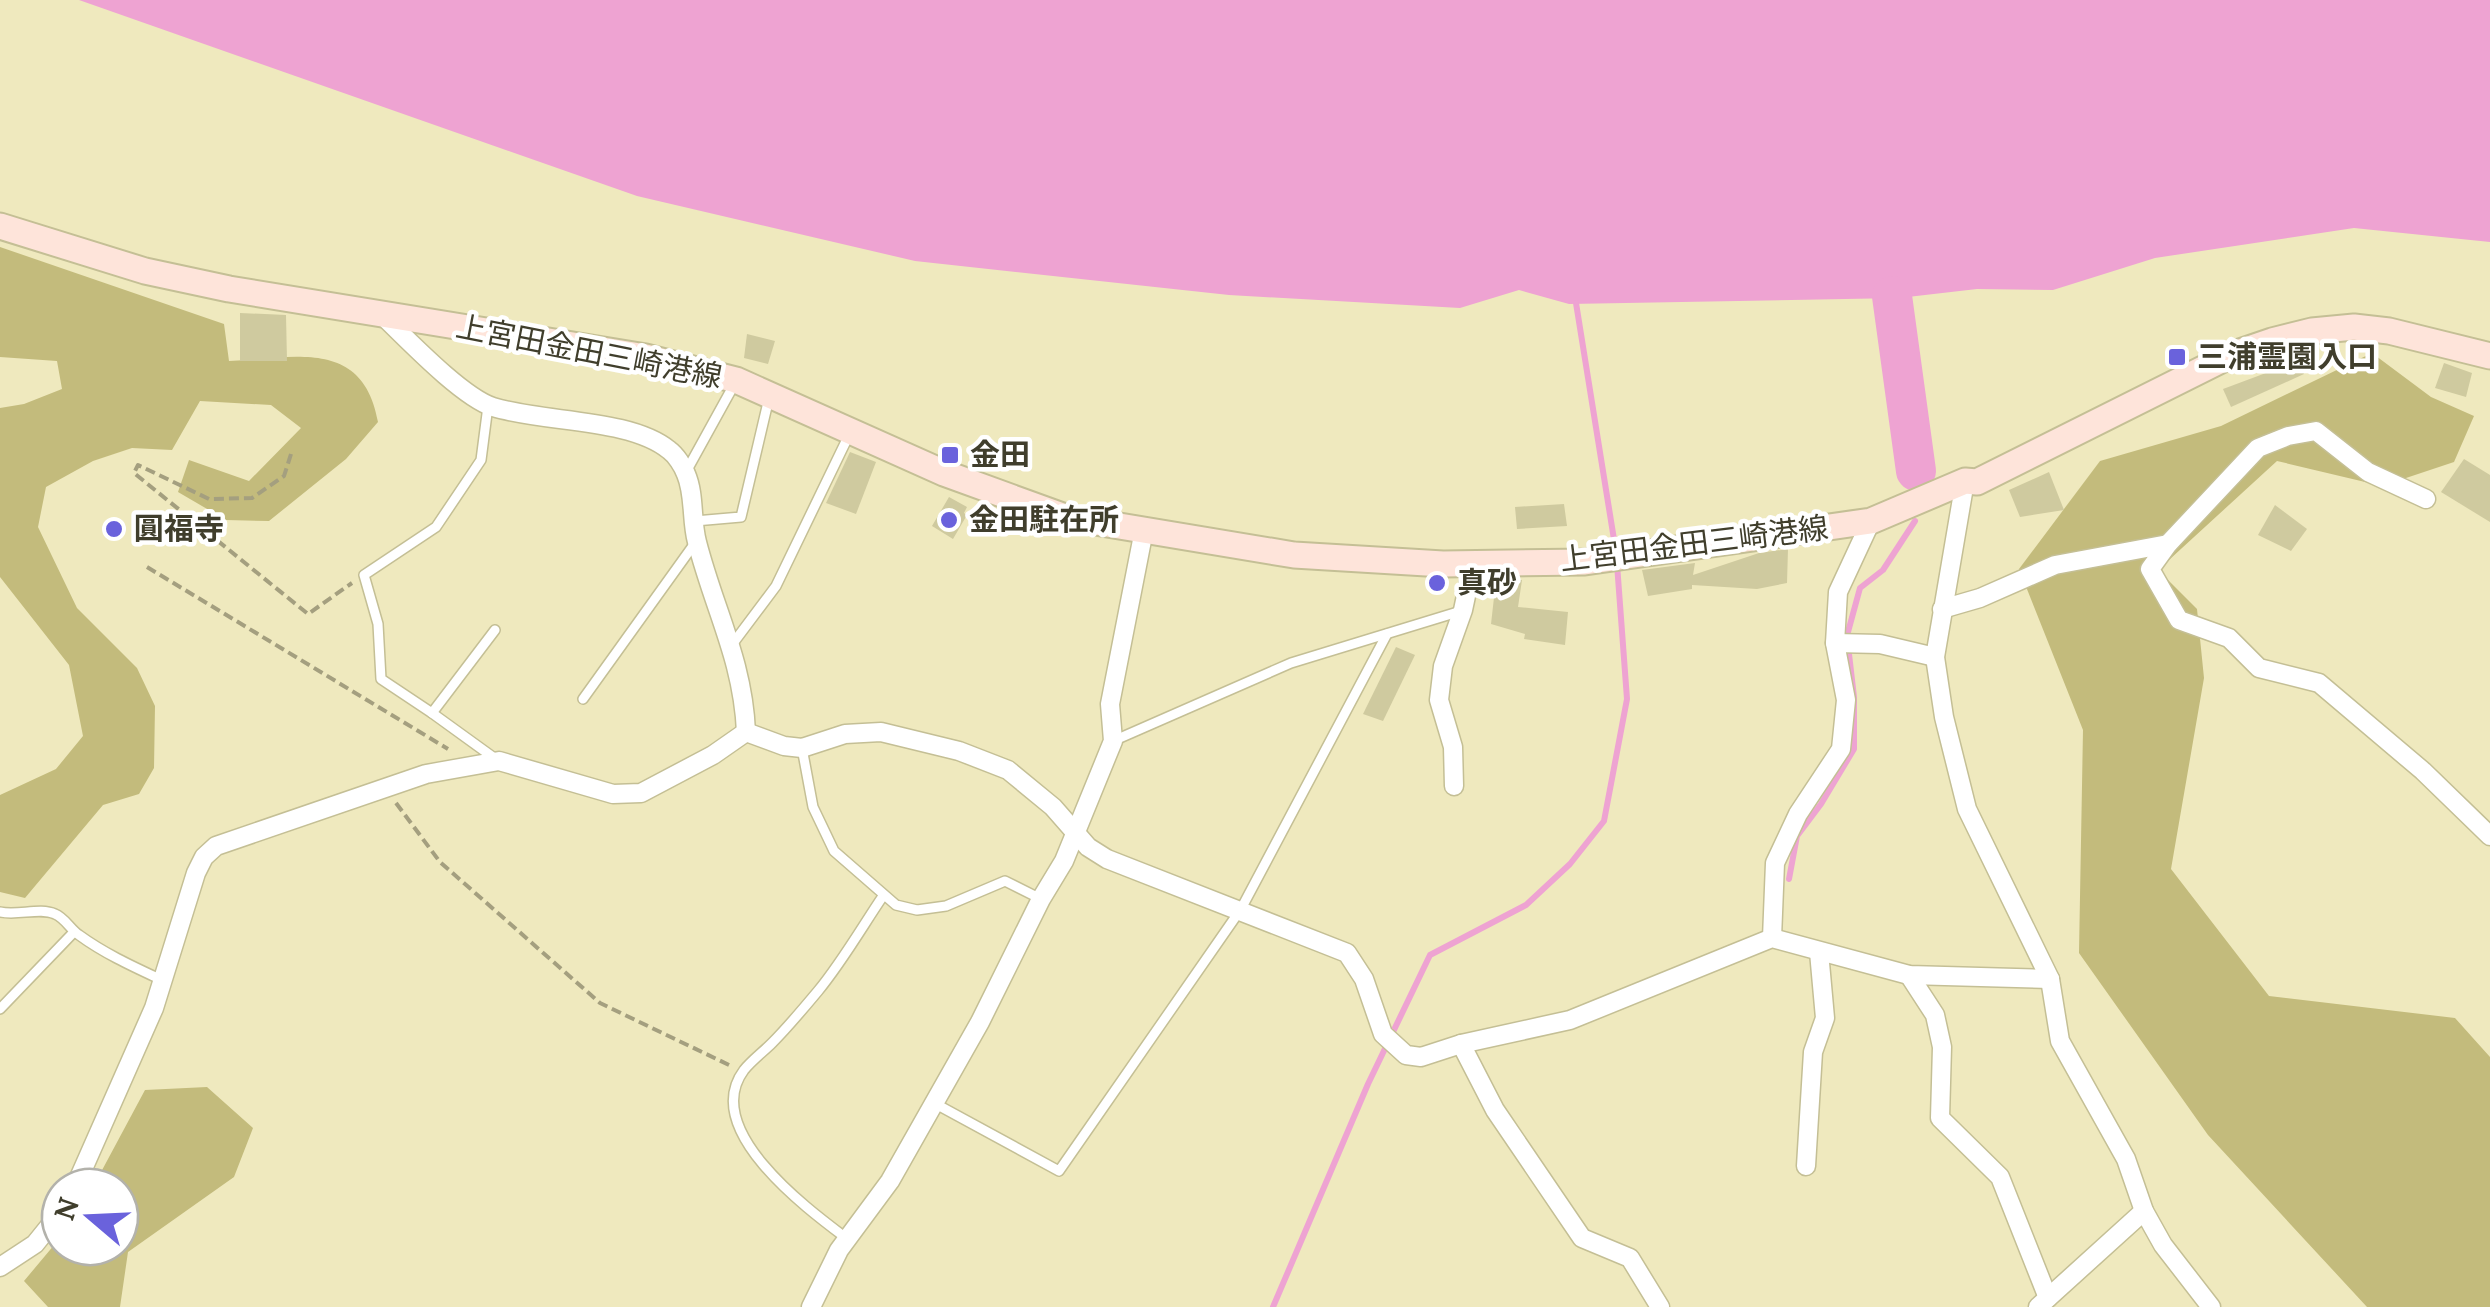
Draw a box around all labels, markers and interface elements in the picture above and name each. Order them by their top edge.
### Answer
street label: 上宮田金田三崎港線 [453,307,725,395]
place label: 三浦霊園入口 [2197,337,2377,375]
marker: 三浦霊園入口 [2166,346,2188,368]
place label: 金田 [970,435,1030,473]
marker: 金田 [939,444,961,466]
place label: 金田駐在所 [969,500,1119,538]
street label: 上宮田金田三崎港線 [1558,508,1830,578]
place label: 圓福寺 [134,509,224,547]
marker: 金田駐在所 [938,509,960,531]
marker: 圓福寺 [103,518,125,540]
place label: 真砂 [1457,563,1517,601]
marker: 真砂 [1426,572,1448,594]
north arrow [40,1167,140,1267]
text: N [46,1193,87,1225]

